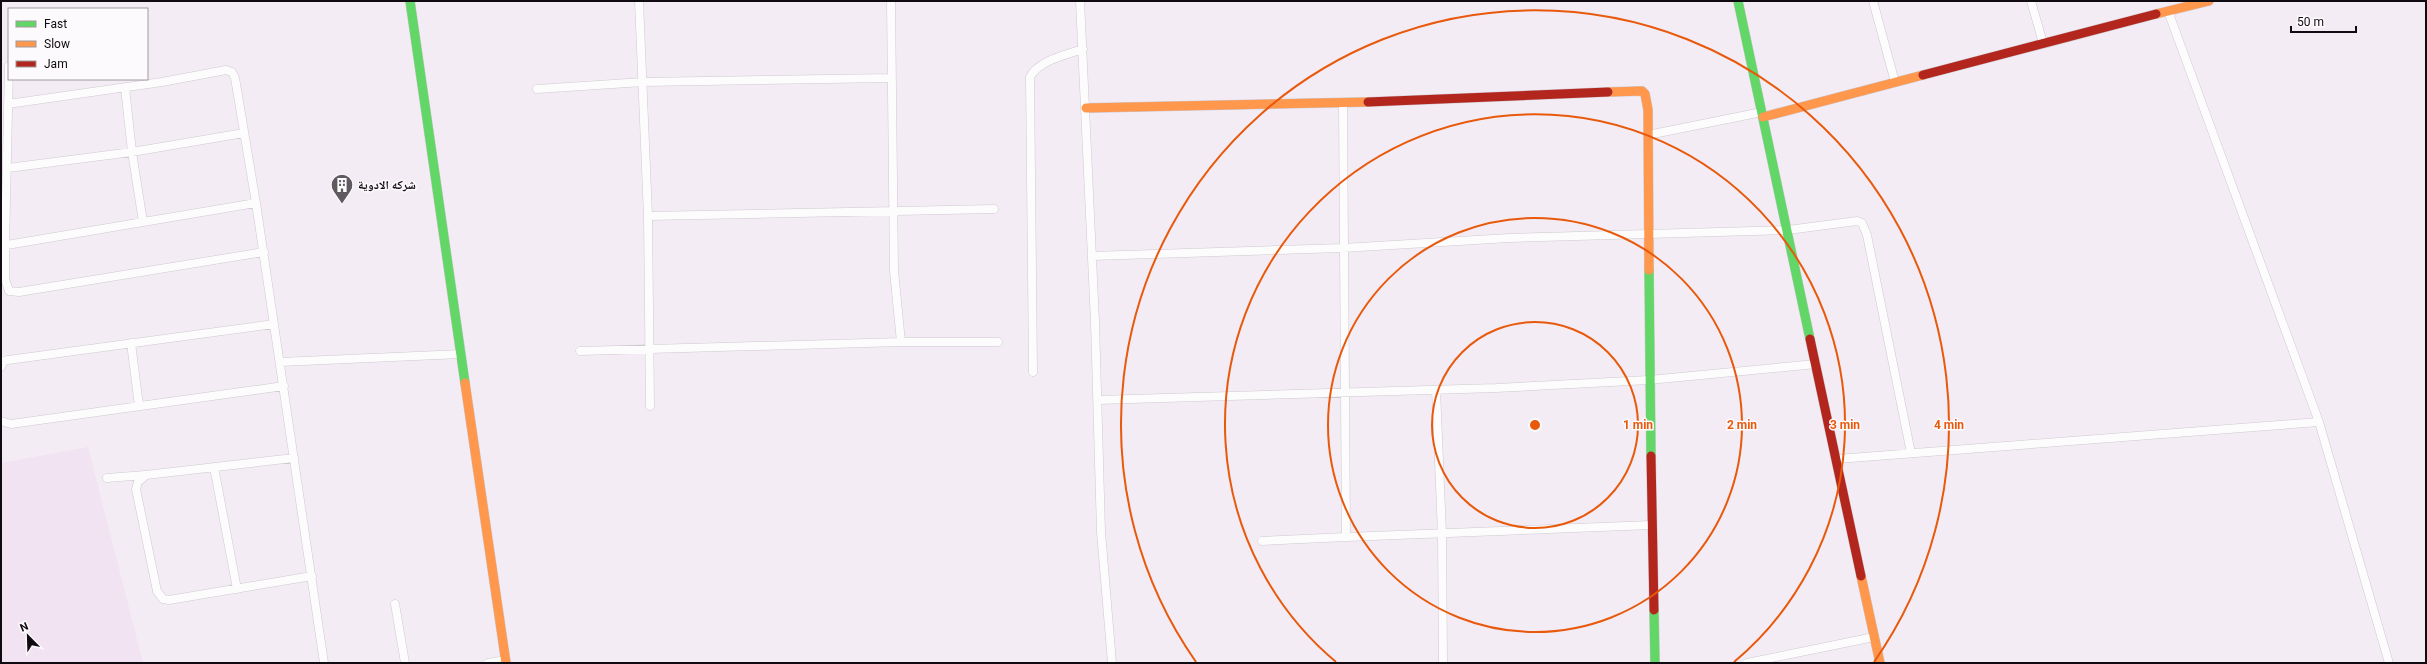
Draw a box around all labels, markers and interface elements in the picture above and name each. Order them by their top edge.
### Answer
legend [8,8,148,80]
scale bar [2291,8,2356,34]
text: 50 m [2297,15,2324,29]
text: Fast [44,17,67,31]
text: Slow [44,37,70,51]
text: Jam [44,57,68,71]
building icon: شركه الادوية [329,172,355,205]
place label: شركه الادوية [358,178,416,192]
centre of rings [1528,418,1542,432]
text: 1 min [1623,418,1653,432]
text: 2 min [1727,418,1757,432]
text: 3 min [1830,418,1860,432]
text: 4 min [1934,418,1964,432]
north arrow [8,616,48,656]
text: N [18,620,31,635]

